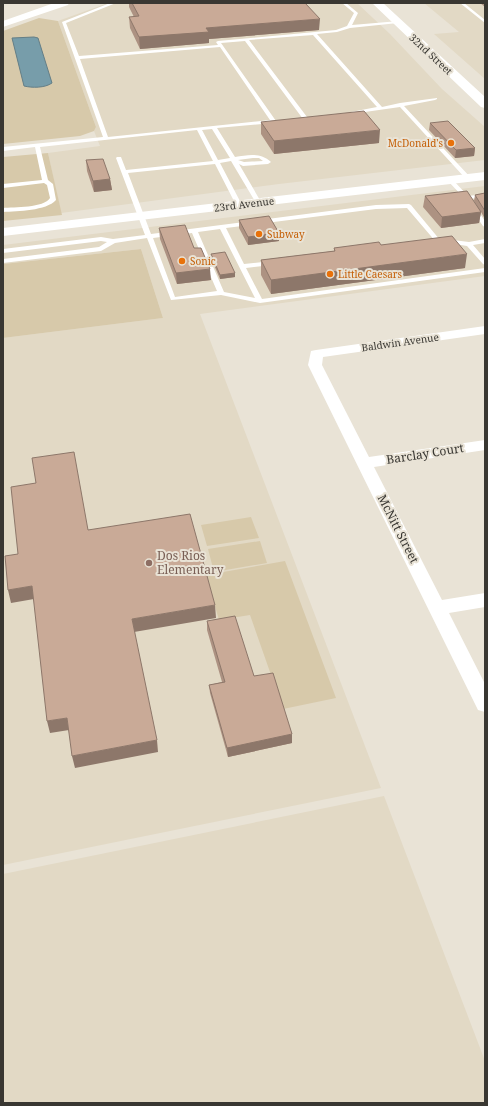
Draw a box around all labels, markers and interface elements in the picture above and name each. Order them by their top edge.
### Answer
street label: 32nd Street [406,30,456,78]
place label: McDonald's [388,136,443,150]
marker: McDonald's [446,138,456,148]
street label: 23rd Avenue [213,193,275,215]
place label: Subway [267,227,305,241]
marker: Subway [254,229,264,239]
place label: Sonic [190,254,216,268]
marker: Sonic [177,256,187,266]
place label: Little Caesars [338,267,402,281]
marker: Little Caesars [325,269,335,279]
street label: Baldwin Avenue [360,330,440,354]
street label: Barclay Court [385,439,465,468]
street label: McNitt Street [374,491,423,566]
place label: Dos Rios Elementary [157,547,224,578]
marker: Dos Rios Elementary [144,558,154,568]

